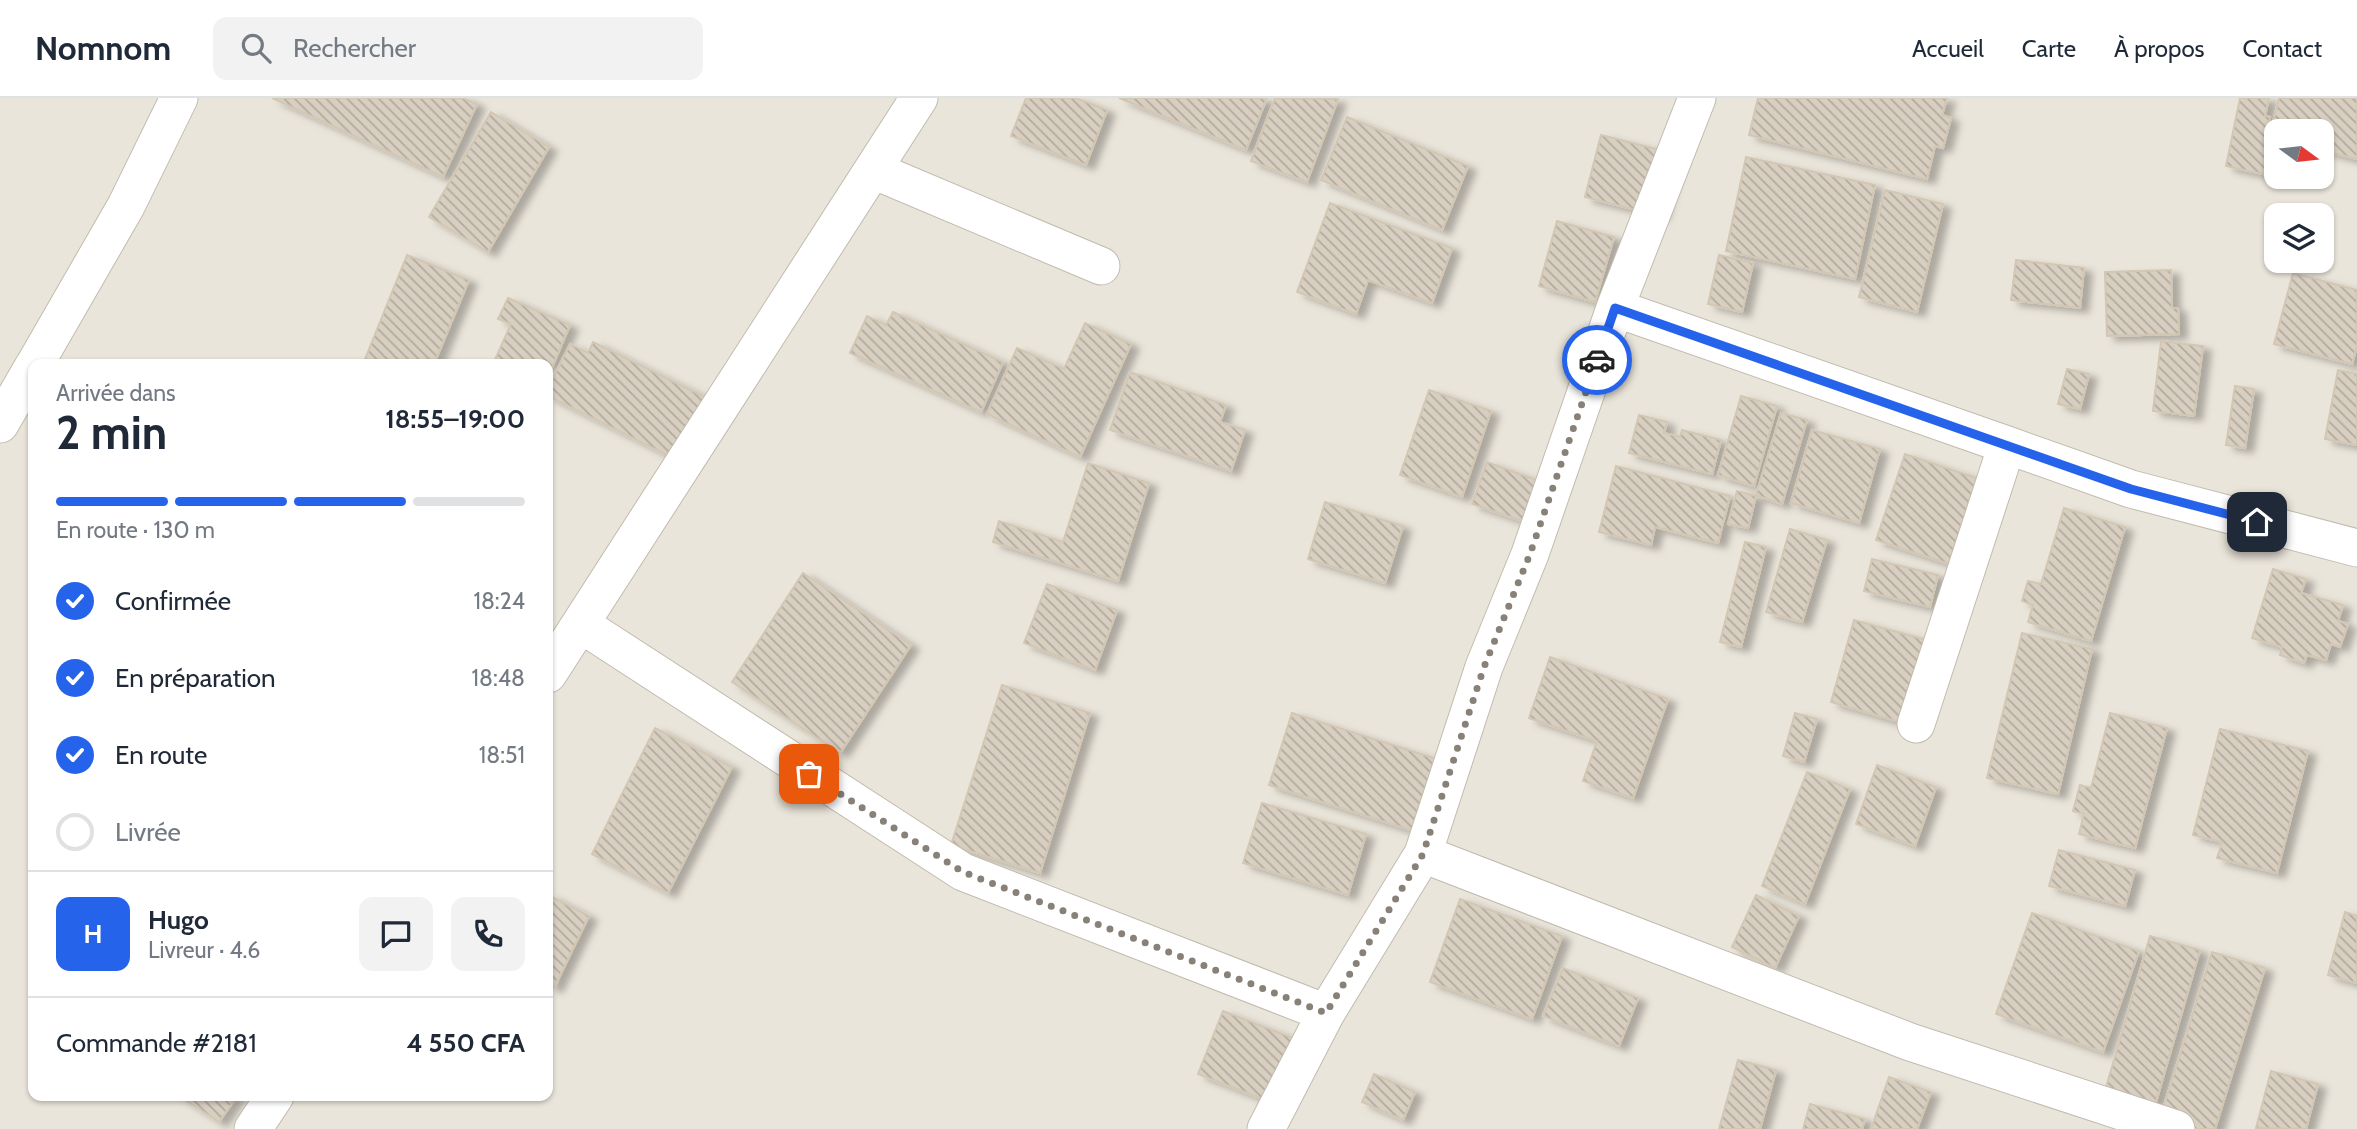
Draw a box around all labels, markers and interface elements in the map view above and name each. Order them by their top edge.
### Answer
search box [213,17,703,80]
text: Nomnom [35,28,171,68]
icon: search [237,29,275,67]
text: Rechercher [293,32,416,64]
text: Accueil [1912,34,1984,63]
text: Carte [2022,34,2076,63]
text: À propos [2114,34,2205,63]
text: Contact [2243,34,2322,63]
north arrow [2264,119,2334,189]
map controls [2264,119,2334,273]
button: layers [2264,203,2334,273]
courier [1562,325,1632,395]
icon: car [1578,341,1616,379]
text: Arrivée dans [56,379,176,407]
text: 18:55–19:00 [385,403,525,435]
text: 2 min [56,405,167,461]
pin [2227,492,2287,552]
icon: home [2238,503,2276,541]
text: En route · 130 m [56,516,215,544]
icon: check [56,582,94,620]
text: Confirmée [115,585,231,617]
text: 18:24 [473,587,525,615]
icon: check [56,659,94,697]
text: En préparation [115,662,276,694]
text: 18:48 [472,664,525,692]
icon: check [56,736,94,774]
text: En route [115,739,207,771]
text: 18:51 [479,741,525,769]
pin [779,744,839,804]
icon: bag [790,755,828,793]
text: Livrée [115,816,181,848]
button: chat [359,897,433,971]
button: phone [451,897,525,971]
text: Hugo [148,904,209,936]
text: H [84,918,102,950]
text: Livreur · 4.6 [148,936,260,964]
text: Commande #2181 [56,1027,257,1059]
text: 4 550 CFA [407,1027,525,1059]

